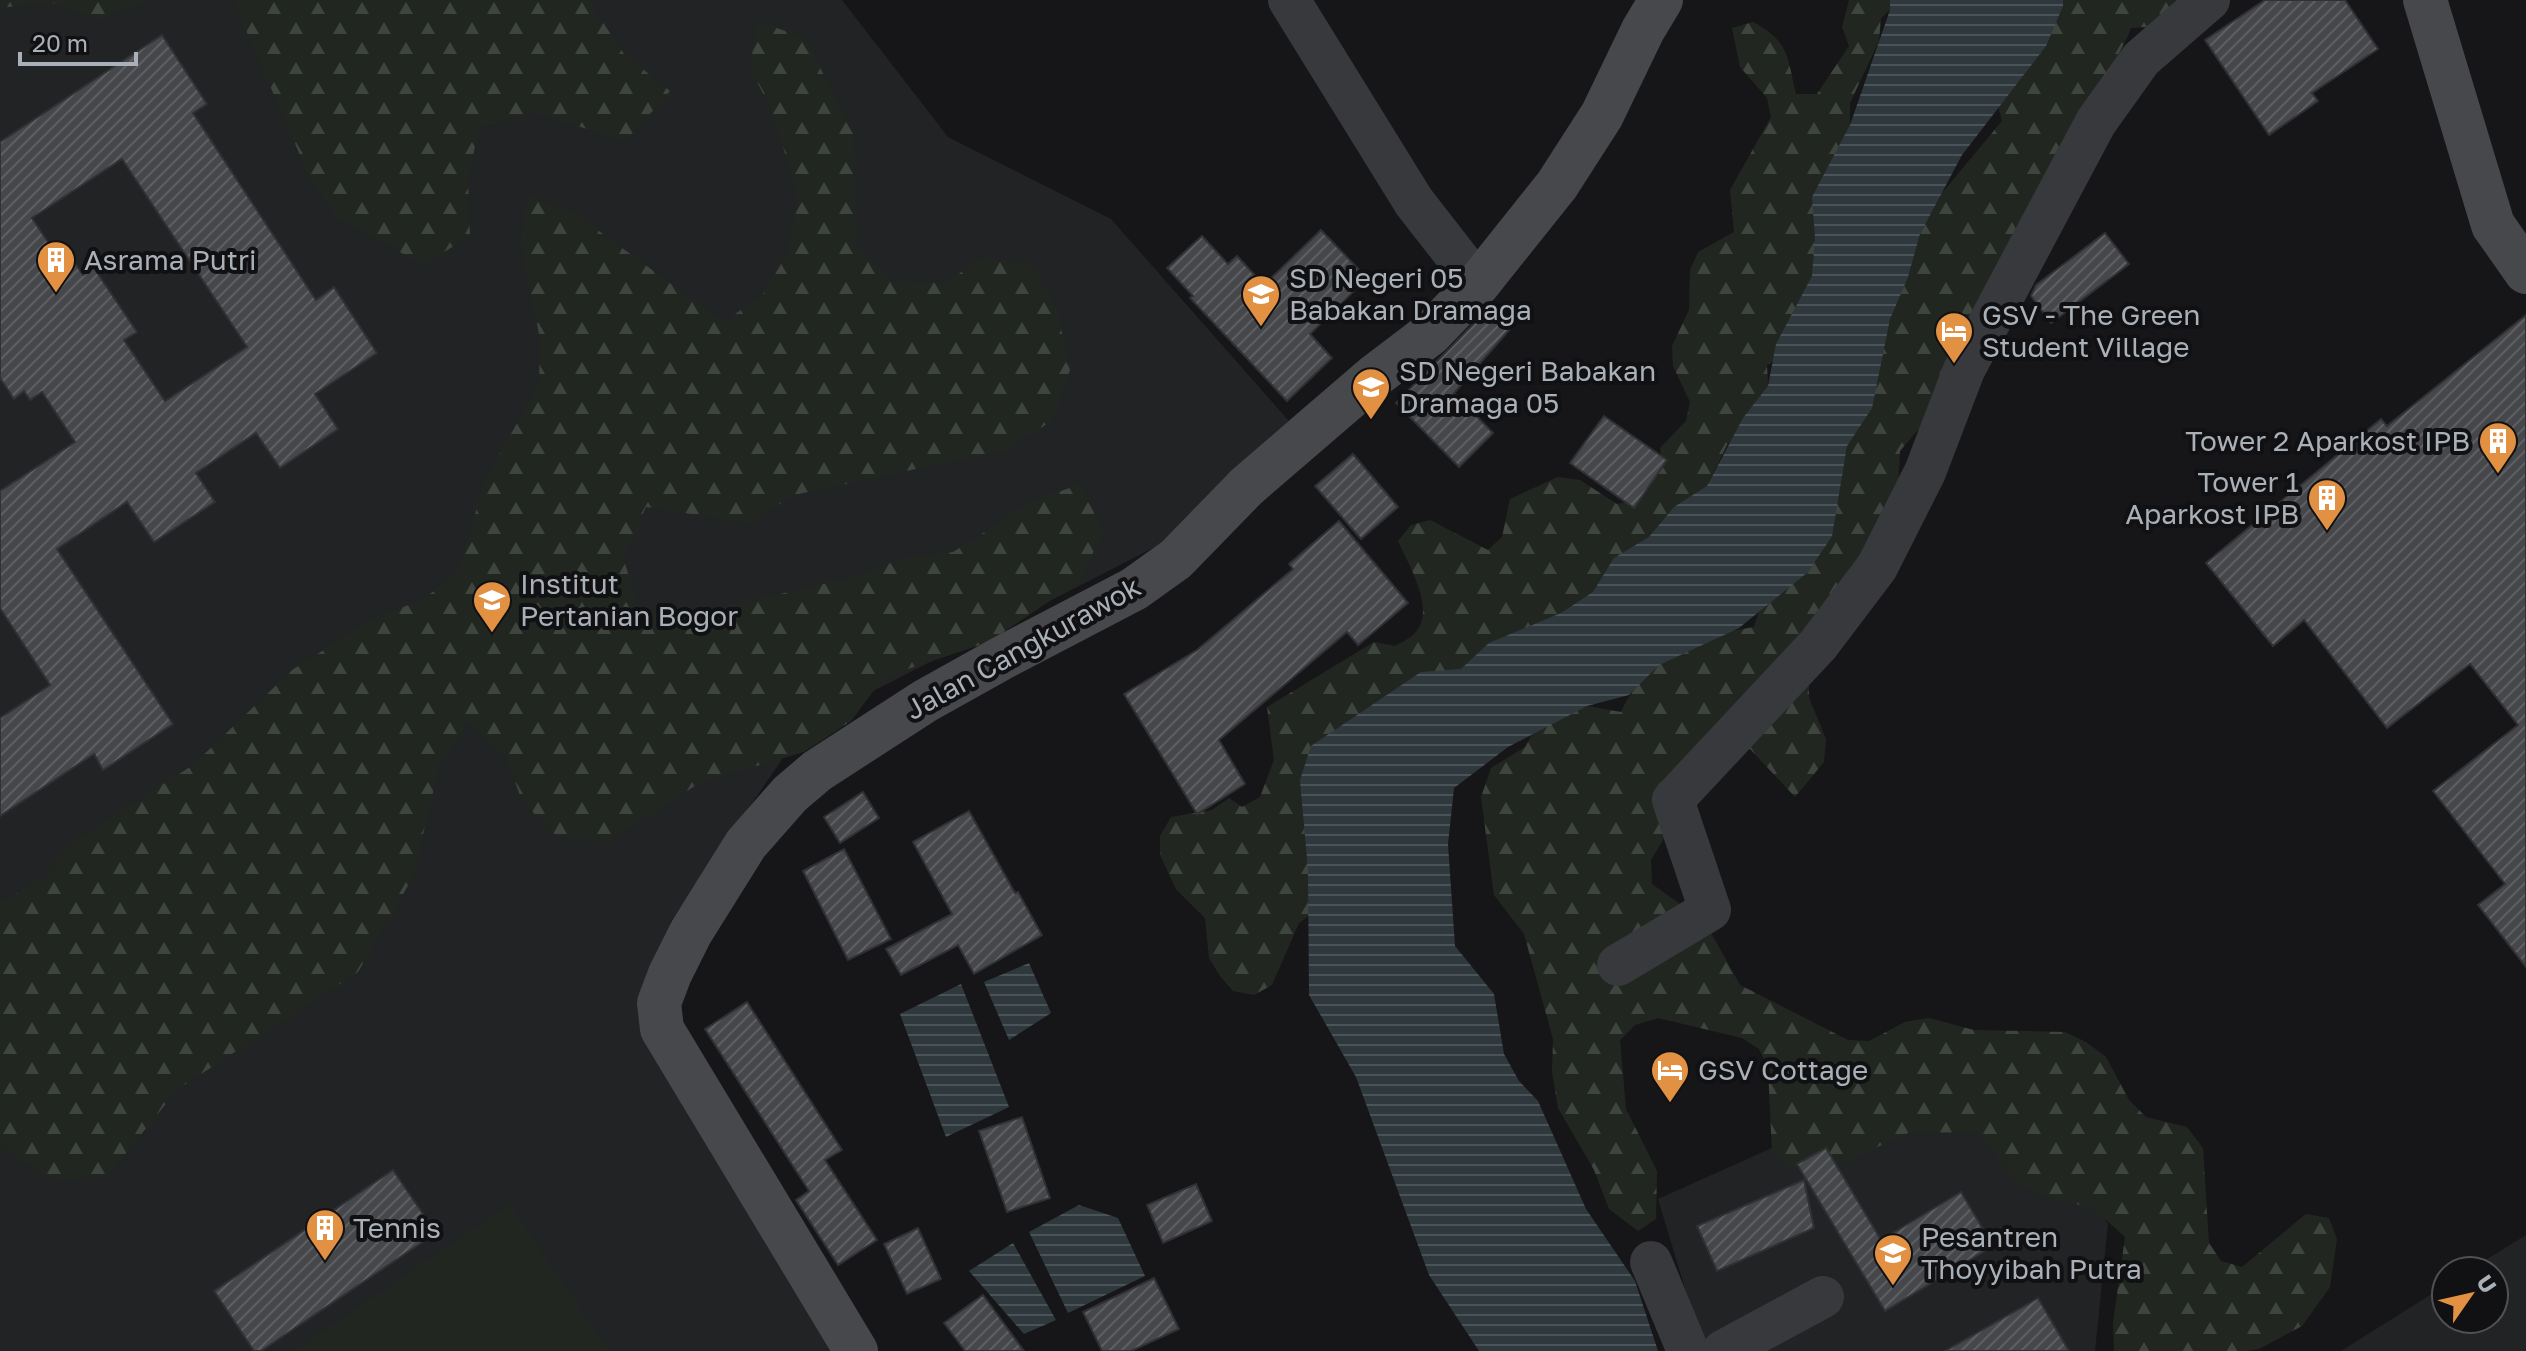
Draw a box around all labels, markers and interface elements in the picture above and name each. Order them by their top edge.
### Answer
scale bar [20,16,136,66]
text: 20 m [32,28,88,57]
building icon: Asrama Putri [35,239,77,294]
place label: Asrama Putri [84,243,256,276]
place label: SD Negeri 05 Babakan Dramaga [1289,261,1532,326]
school or university icon: SD Negeri 05 Babakan Dramaga [1240,273,1282,328]
place label: GSV - The Green Student Village [1982,298,2201,363]
hotel icon: GSV - The Green Student Village [1933,310,1975,365]
place label: SD Negeri Babakan Dramaga 05 [1399,354,1656,419]
school or university icon: SD Negeri Babakan Dramaga 05 [1350,366,1392,421]
building icon: Tower 2 Aparkost IPB [2477,420,2519,475]
place label: Tower 2 Aparkost IPB [2185,424,2470,457]
place label: Tower 1 Aparkost IPB [2125,465,2299,530]
building icon: Tower 1 Aparkost IPB [2306,477,2348,532]
place label: Institut Pertanian Bogor [520,567,738,632]
street label: Jalan Cangkurawok [899,569,1146,726]
school or university icon: Institut Pertanian Bogor [471,579,513,634]
hotel icon: GSV Cottage [1649,1049,1691,1104]
place label: GSV Cottage [1698,1053,1868,1086]
building icon: Tennis [304,1207,346,1262]
place label: Tennis [353,1211,441,1244]
place label: Pesantren Thoyyibah Putra [1921,1220,2142,1285]
school or university icon: Pesantren Thoyyibah Putra [1872,1232,1914,1287]
north arrow [2430,1255,2510,1335]
text: U [2471,1269,2503,1298]

